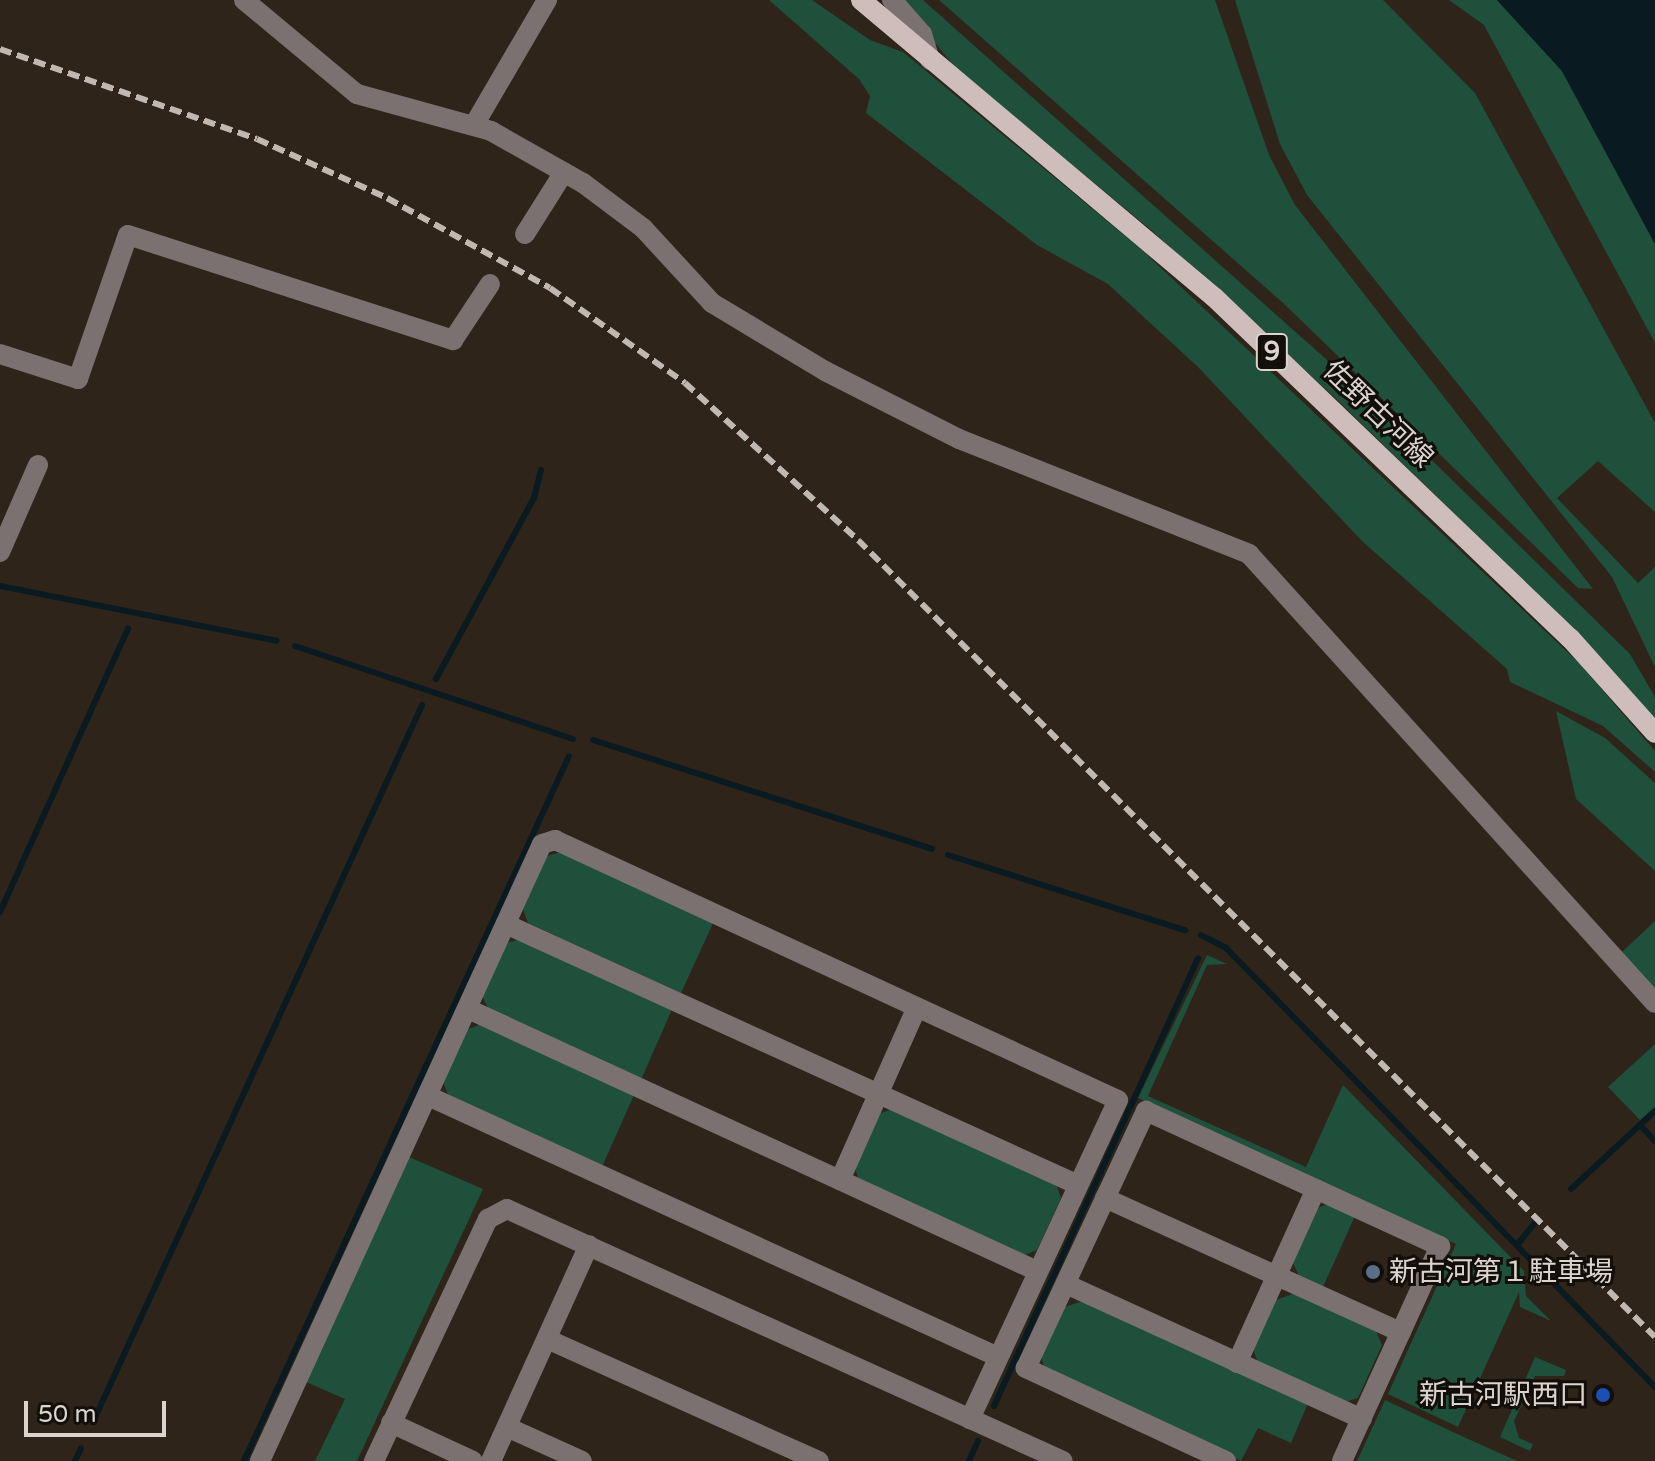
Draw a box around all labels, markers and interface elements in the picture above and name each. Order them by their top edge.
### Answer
road number: 9 [1254,330,1290,374]
street label: 佐野古河線 [1316,353,1440,475]
place label: 新古河第１駐車場 [1389,1255,1613,1289]
marker: 新古河第１駐車場 [1364,1263,1382,1281]
place label: 新古河駅西口 [1419,1378,1587,1412]
scale bar [28,1385,170,1435]
marker: 新古河駅西口 [1594,1386,1612,1404]
text: 50 m [38,1400,96,1429]

